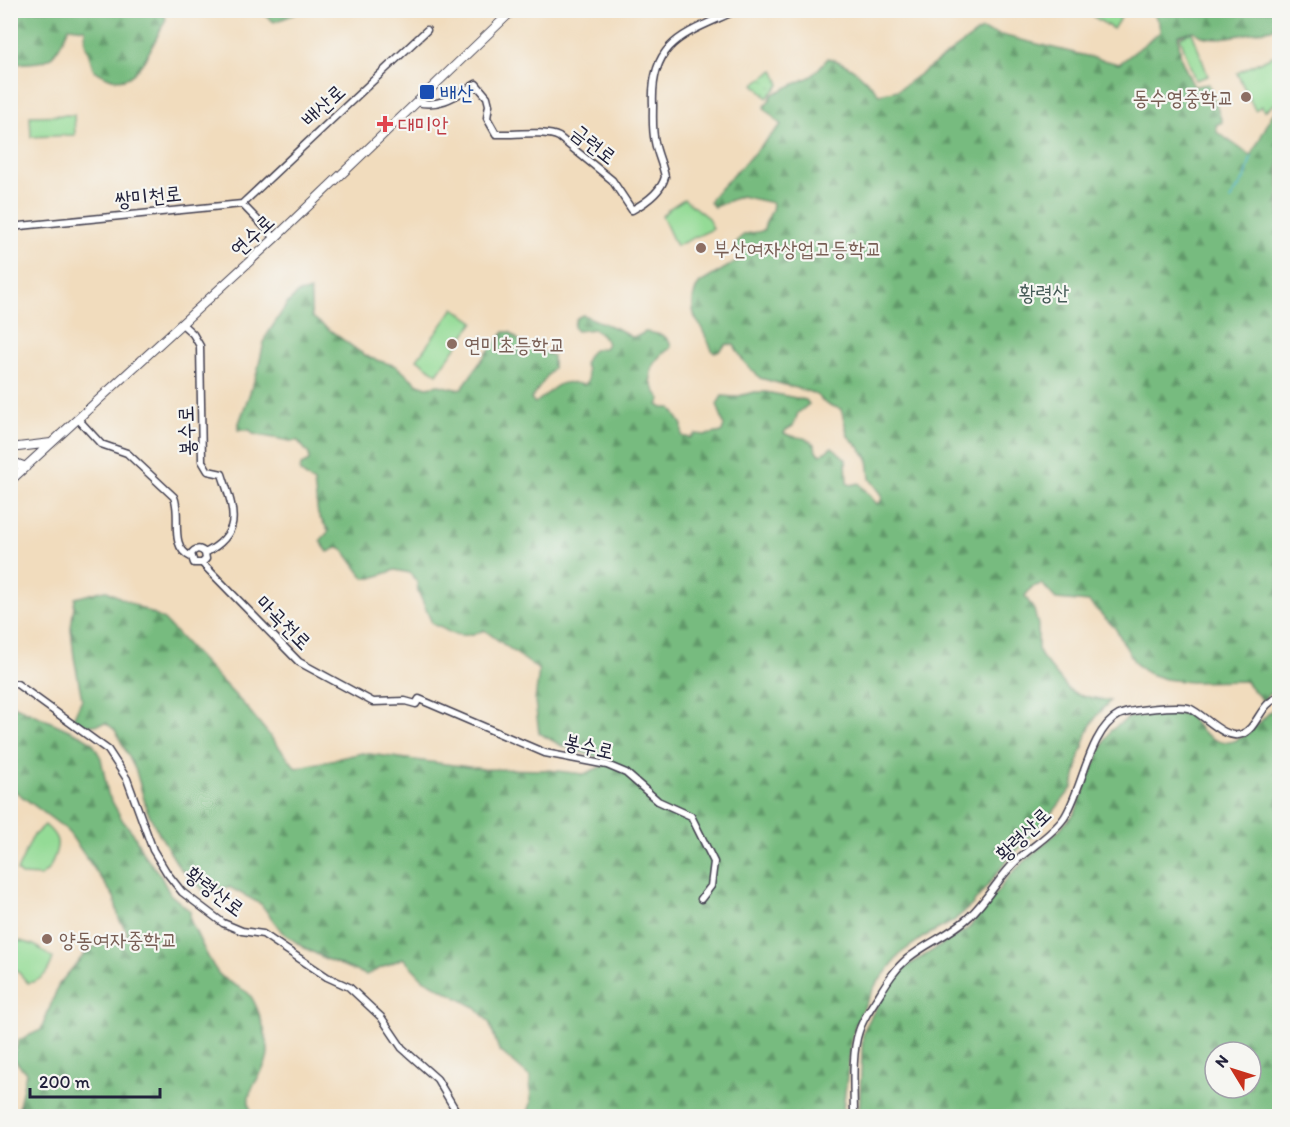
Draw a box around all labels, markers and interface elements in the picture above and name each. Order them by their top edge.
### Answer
street label: 배산로 [296,79,350,131]
place label: 배산 [440,80,474,105]
marker: 배산 [418,83,436,101]
place label: 동수영중학교 [1133,85,1234,110]
marker: 동수영중학교 [1239,90,1253,104]
place label: 대미안 [398,112,449,137]
marker: 대미안 [376,115,394,133]
street label: 금련로 [566,119,622,169]
street label: 쌍미천로 [113,180,183,212]
street label: 연수로 [225,209,279,261]
place label: 부산여자상업고등학교 [713,236,882,261]
marker: 부산여자상업고등학교 [694,241,708,255]
park label: 황령산 [1019,280,1069,305]
place label: 연미초등학교 [464,332,565,357]
marker: 연미초등학교 [445,337,459,351]
street label: 봉수로 [173,405,199,457]
street label: 마곡천로 [251,589,317,655]
street label: 봉수로 [561,728,617,764]
street label: 황령산로 [990,802,1056,866]
street label: 황령산로 [180,861,250,921]
place label: 양동여자중학교 [59,927,177,952]
marker: 양동여자중학교 [40,932,54,946]
north arrow [1203,1040,1263,1100]
text: N [1211,1051,1232,1071]
scale bar [30,1061,160,1099]
text: 200 m [39,1071,90,1093]

